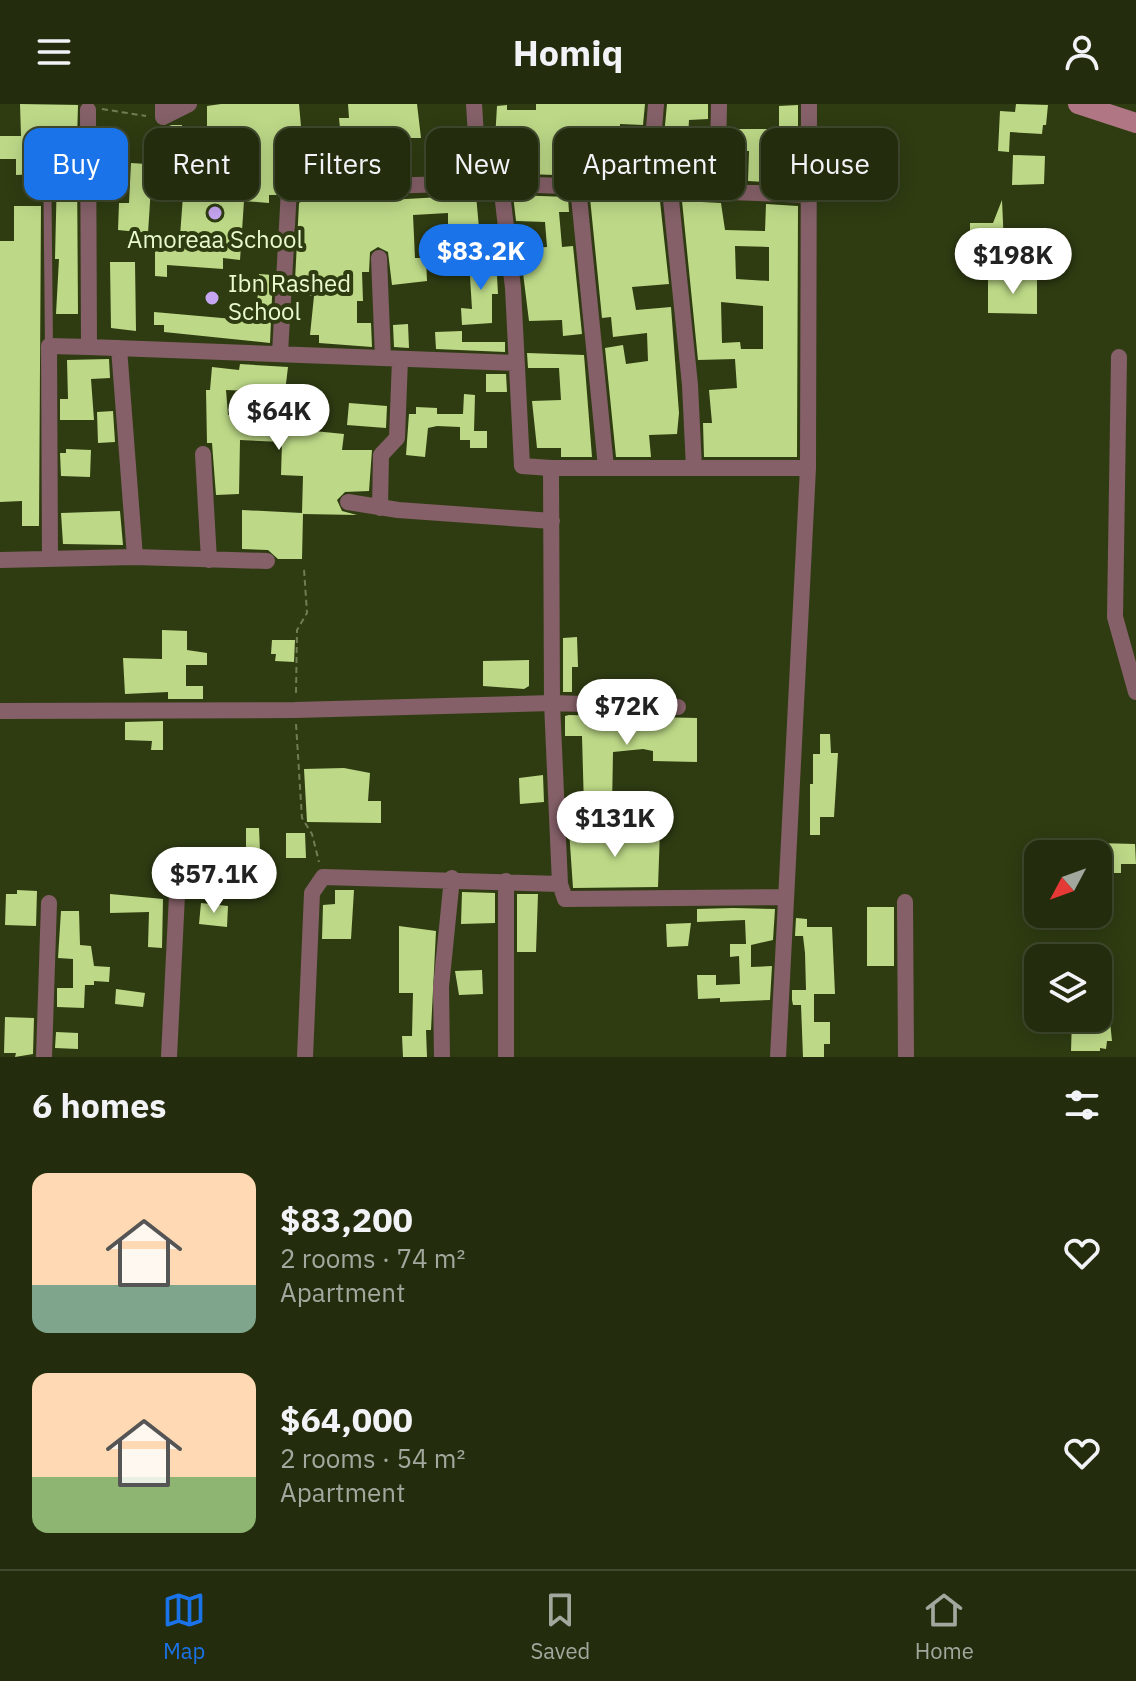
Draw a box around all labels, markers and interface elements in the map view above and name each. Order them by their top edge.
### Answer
text: Homiq [513,29,623,76]
icon: menu [32,30,76,74]
icon: person [1060,30,1104,74]
chip: Buy [24,128,128,200]
chip: Rent [144,128,259,200]
chip: Filters [275,128,410,200]
chip: New [426,128,538,200]
chip: Apartment [554,128,745,200]
chip: House [761,128,898,200]
marker: Amoreaa School [206,204,224,222]
place label: Amoreaa School [127,223,303,255]
pin: $83.2K [416,224,546,292]
pin: $198K [957,228,1069,296]
text: $83.2K [437,233,525,267]
text: $198K [973,237,1053,271]
place label: Ibn Rashed School [228,267,351,327]
marker: Ibn Rashed School [203,289,221,307]
pin: $64K [232,384,326,452]
text: $64K [247,393,311,427]
pin: $72K [580,679,674,747]
text: $72K [595,688,659,722]
pin: $131K [559,791,671,859]
text: $131K [575,800,655,834]
north arrow [1024,840,1112,928]
map controls [1024,840,1112,1032]
pin: $57.1K [149,847,279,915]
text: $57.1K [170,856,258,890]
button: layers [1024,944,1112,1032]
text: 6 homes [32,1083,167,1127]
icon: filters [1060,1083,1104,1127]
text: $83,200 [280,1197,413,1241]
icon: home [96,1205,192,1301]
icon: heart [1060,1231,1104,1275]
text: 2 rooms · 74 m² [280,1241,465,1275]
text: Apartment [280,1275,405,1309]
text: $64,000 [280,1397,413,1441]
icon: home [96,1405,192,1501]
icon: heart [1060,1431,1104,1475]
text: 2 rooms · 54 m² [280,1441,465,1475]
text: Apartment [280,1475,405,1509]
tab: Map [162,1588,206,1665]
tab: Saved [530,1588,590,1665]
tab: Home [915,1588,974,1665]

